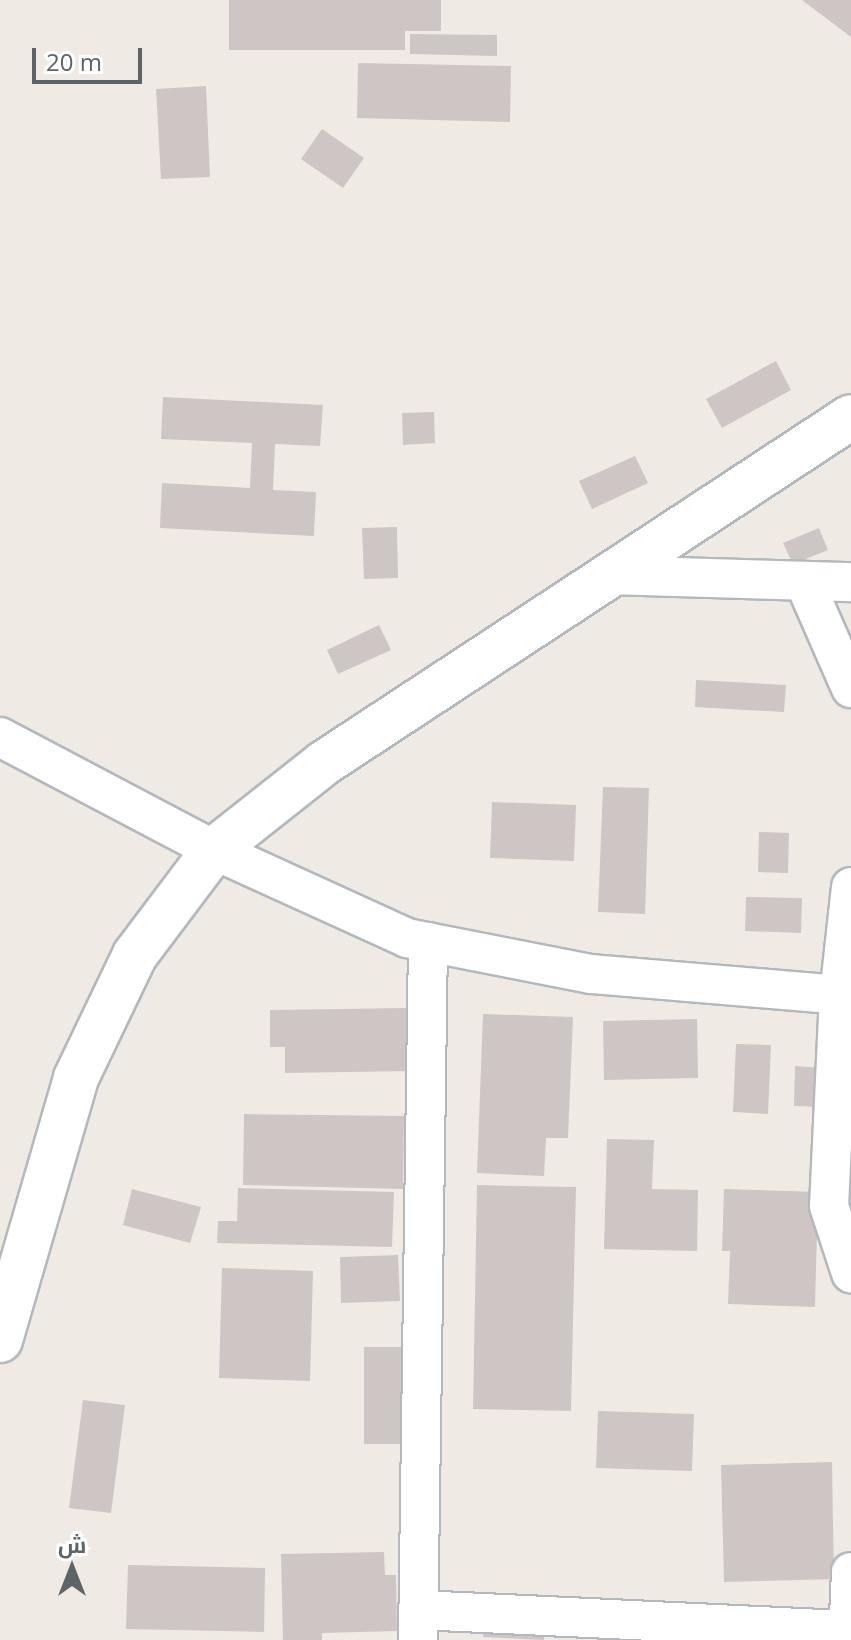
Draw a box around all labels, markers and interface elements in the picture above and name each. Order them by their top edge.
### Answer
scale bar [36,32,146,82]
text: 20 m [46,45,102,78]
north arrow [32,1528,112,1608]
text: ش [58,1529,86,1559]

